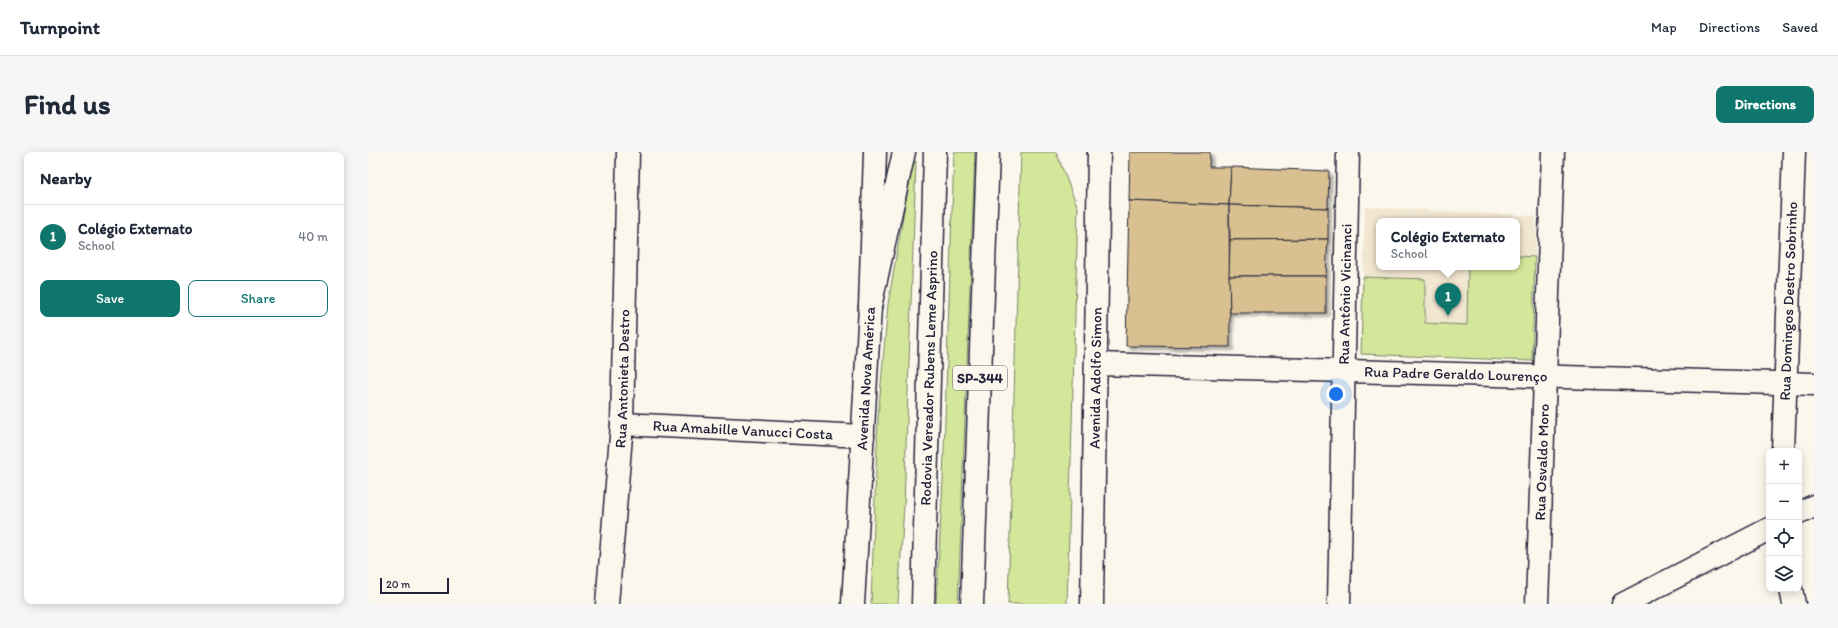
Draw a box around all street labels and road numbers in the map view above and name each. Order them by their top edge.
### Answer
street label: Rua Domingos Destro Sobrinho [1776,201,1801,401]
street label: Rua Antônio Vicinanci [1335,223,1356,365]
street label: Rodovia Vereador Rubens Leme Asprino [917,250,941,506]
street label: Avenida Nova América [853,306,879,451]
street label: Avenida Adolfo Simon [1085,307,1106,449]
street label: Rua Antonieta Destro [611,309,634,449]
street label: Rua Padre Geraldo Lourenço [1364,362,1548,386]
road number: SP-344 [953,366,1007,390]
street label: Rua Osvaldo Moro [1531,403,1553,521]
street label: Rua Amabille Vanucci Costa [652,417,834,444]

